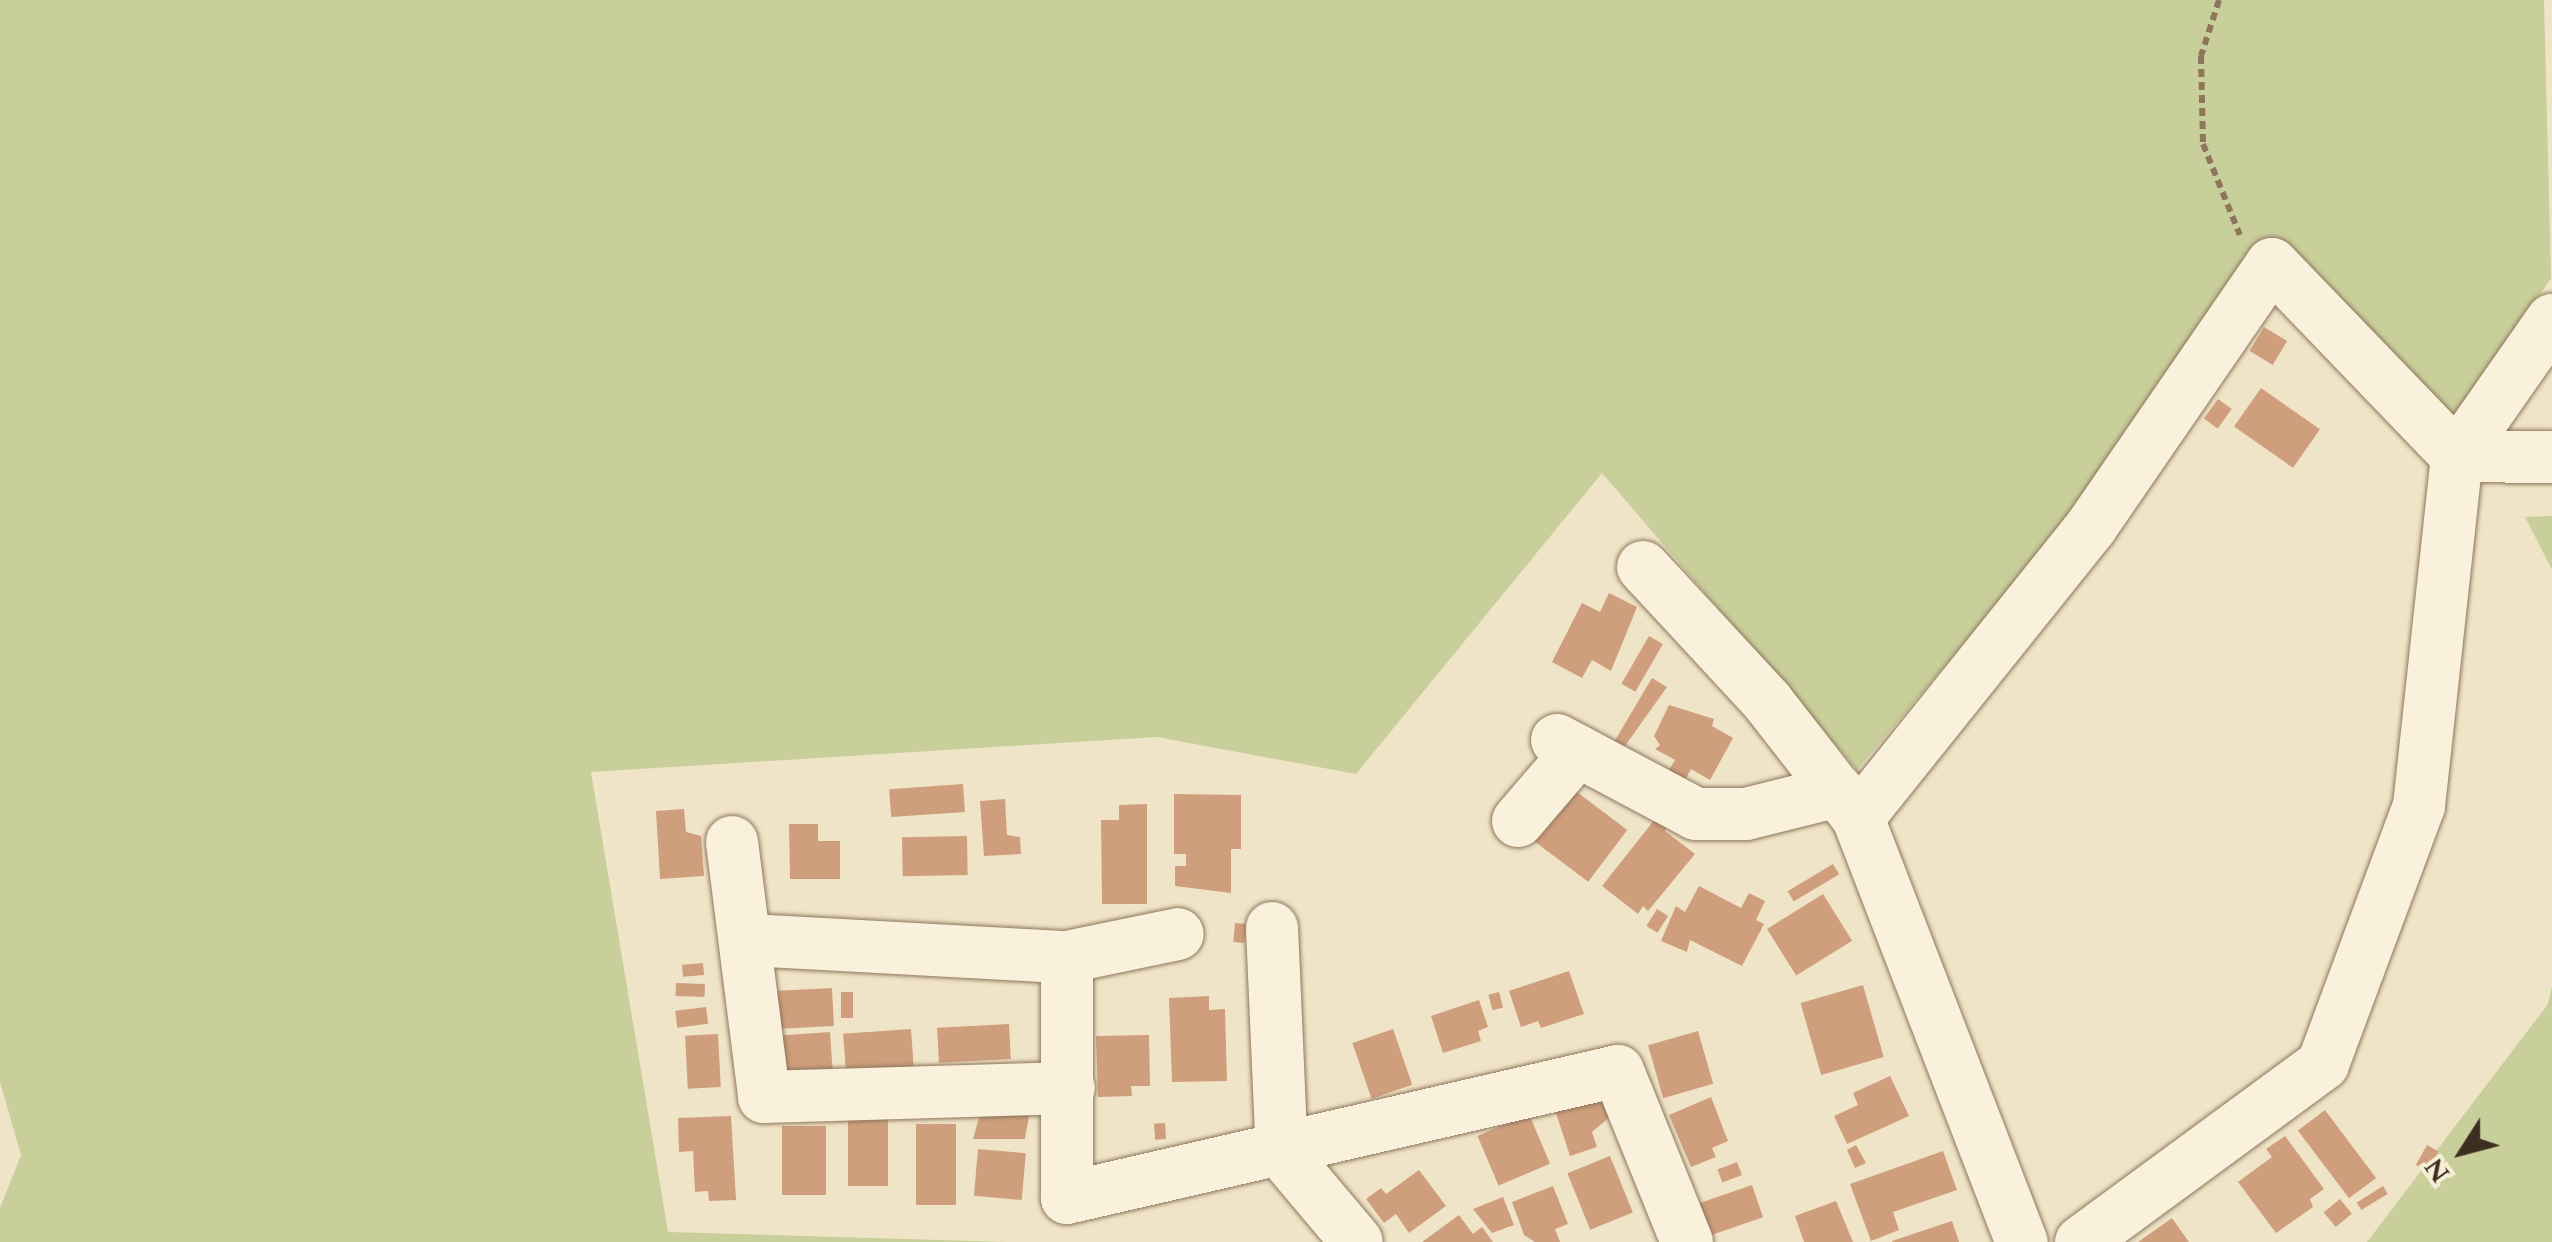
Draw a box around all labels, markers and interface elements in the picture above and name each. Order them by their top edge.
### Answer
north arrow [2412,1102,2512,1202]
text: N [2413,1148,2461,1192]

